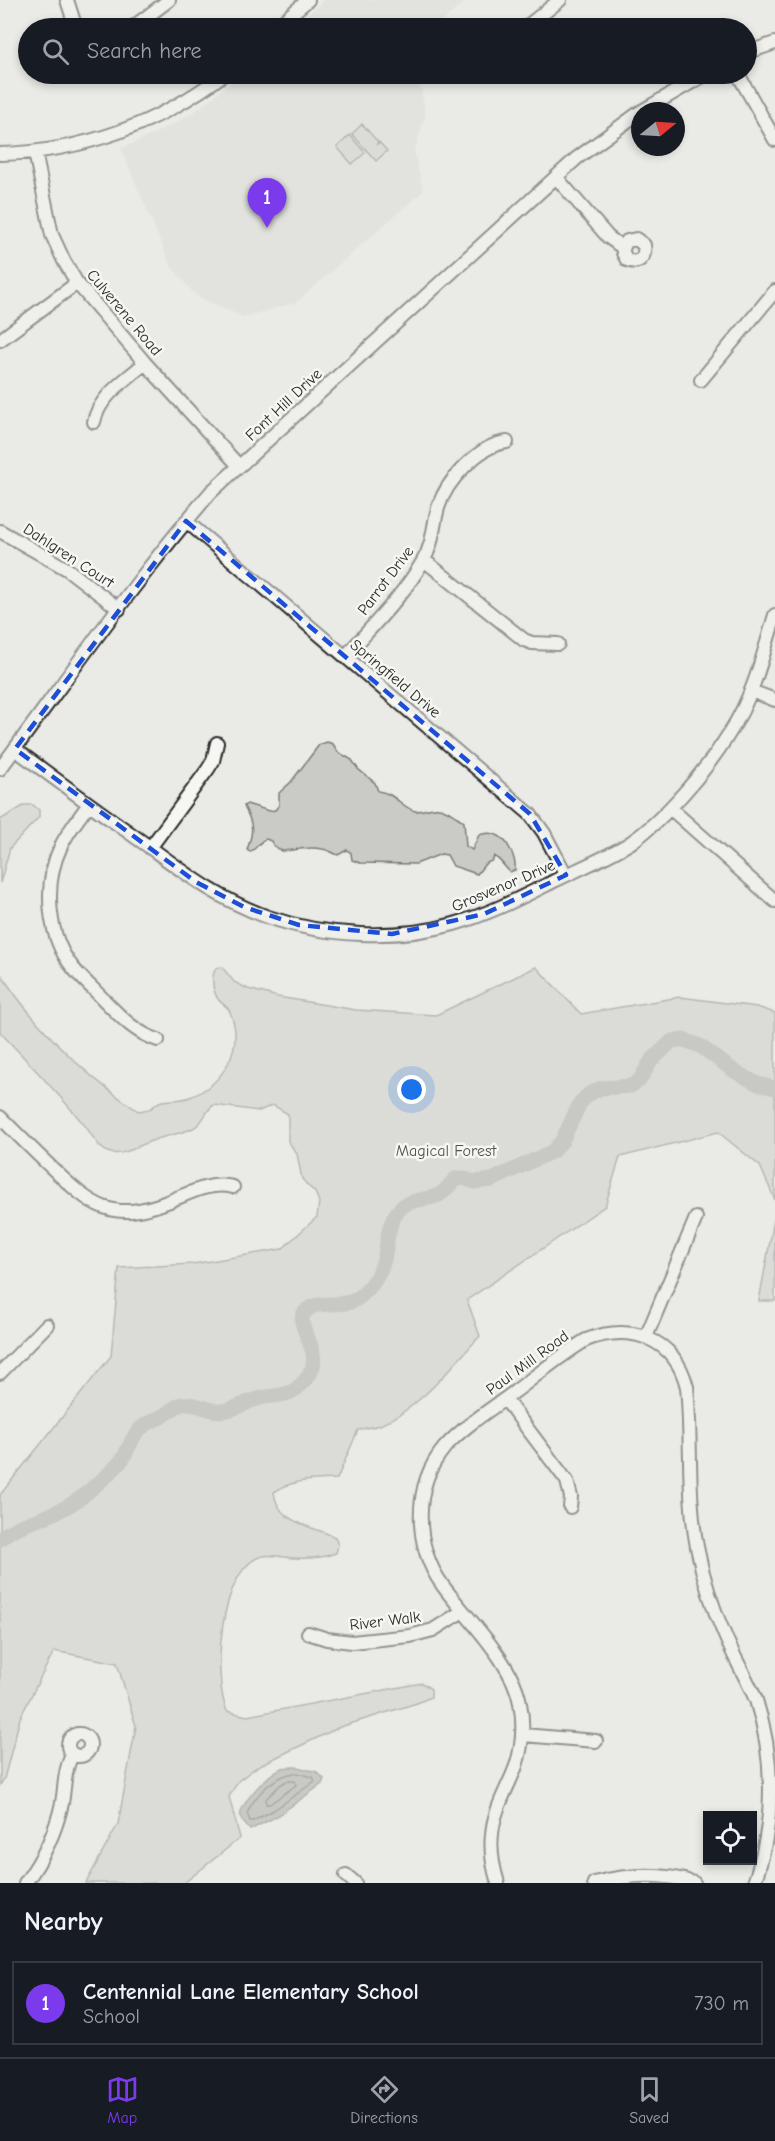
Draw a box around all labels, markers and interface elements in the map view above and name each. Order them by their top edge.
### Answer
search box [18,18,757,84]
icon: search [39,35,72,68]
text: Search here [87,38,202,64]
north arrow [631,102,685,156]
pin: 1 [248,178,286,228]
street label: Culverene Road [83,266,165,359]
street label: Font Hill Drive [242,365,325,445]
street label: Dahlgren Court [20,520,118,592]
street label: Parrot Drive [354,543,418,619]
street label: Springfield Drive [346,636,444,722]
street label: Grosvenor Drive [449,856,558,916]
your location [397,1075,426,1104]
park label: Magical Forest [396,1142,497,1160]
street label: Paul Mill Road [483,1327,572,1399]
street label: River Walk [349,1608,422,1634]
map controls [703,1811,757,1865]
button: locate [703,1811,757,1865]
text: Nearby [24,1907,103,1937]
text: Centennial Lane Elementary School [83,1979,419,2005]
text: 1 [42,1992,49,2015]
text: 730 m [694,1992,749,2015]
text: School [83,2005,140,2028]
tab: Map [106,2073,139,2127]
tab: Directions [350,2073,418,2127]
tab: Saved [629,2073,669,2127]

